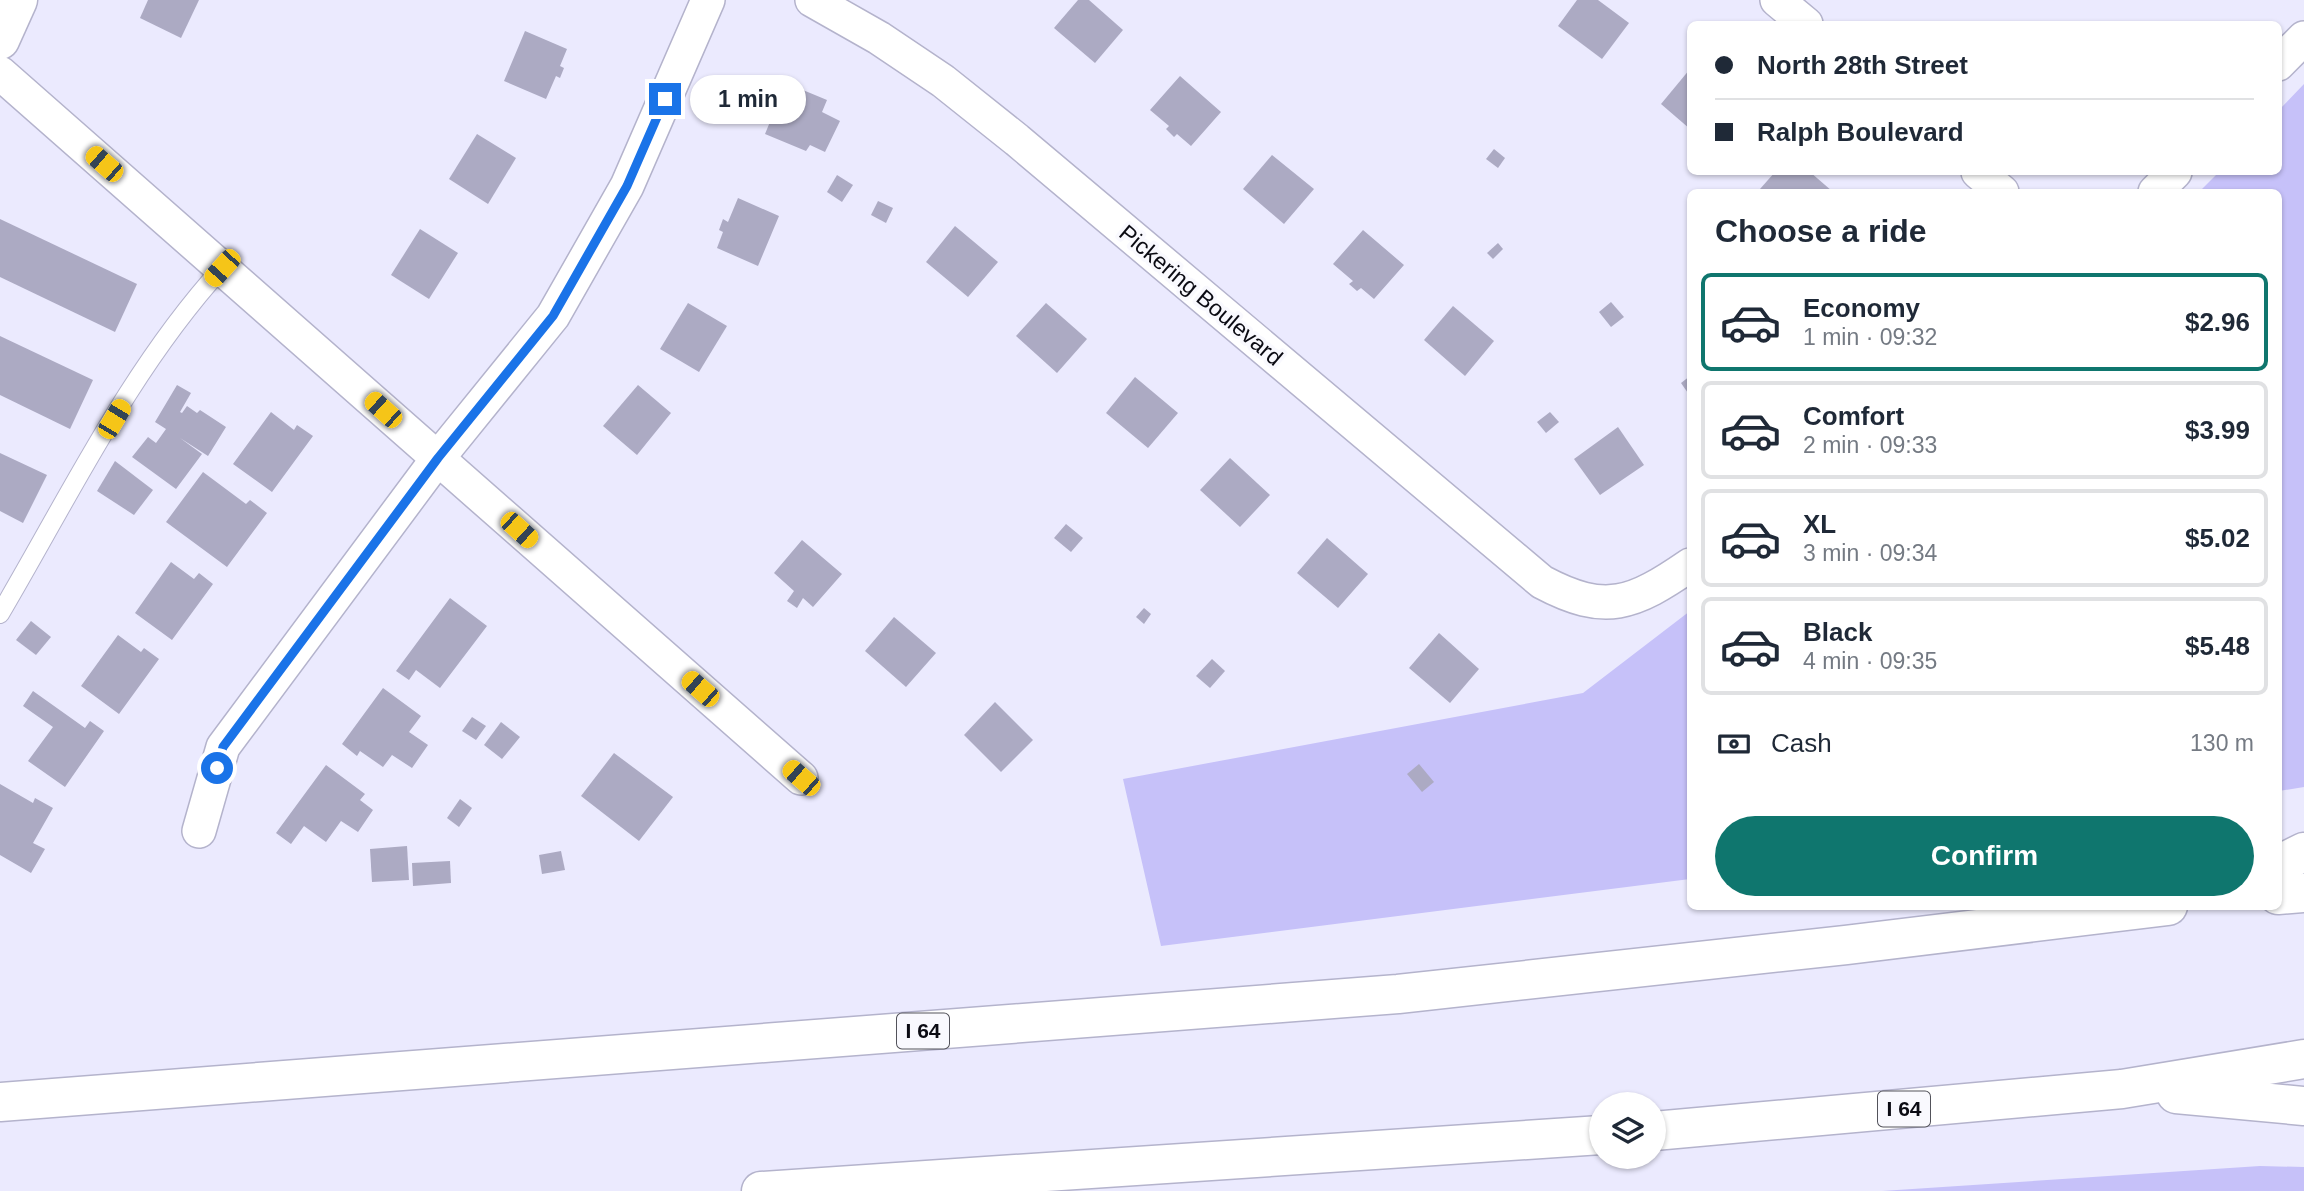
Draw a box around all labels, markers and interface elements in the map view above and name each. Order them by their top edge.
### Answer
text: North 28th Street [1757,50,1968,80]
callout: 1 min [690,74,805,124]
route end [649,83,681,115]
text: 1 min [718,86,778,112]
text: Ralph Boulevard [1757,117,1964,147]
car [82,142,127,186]
text: Choose a ride [1715,213,1927,249]
street label: Pickering Boulevard [1114,219,1288,371]
car [201,245,244,291]
icon: car [1719,291,1782,354]
text: Economy [1803,293,1920,323]
text: $2.96 [2185,307,2250,337]
text: 1 min · 09:32 [1803,324,1937,350]
car [361,388,406,432]
car [95,396,134,442]
icon: car [1719,399,1782,462]
text: Comfort [1803,401,1904,431]
text: $3.99 [2185,415,2250,445]
text: 2 min · 09:33 [1803,432,1937,458]
icon: car [1719,507,1782,570]
car [497,508,542,552]
text: XL [1803,509,1836,539]
text: $5.02 [2185,523,2250,553]
text: 3 min · 09:34 [1803,540,1937,566]
icon: car [1719,615,1782,678]
text: Black [1803,617,1872,647]
text: $5.48 [2185,631,2250,661]
text: 4 min · 09:35 [1803,648,1937,674]
car [678,667,723,711]
icon: cash [1715,725,1753,763]
text: Cash [1771,728,1832,758]
text: 130 m [2190,730,2254,756]
route start [201,752,233,784]
car [779,756,824,800]
button: Confirm [1715,816,2254,896]
road number: I 64 [897,1014,949,1048]
map controls [1589,1092,1666,1169]
button: layers [1589,1092,1666,1169]
road number: I 64 [1878,1092,1930,1126]

